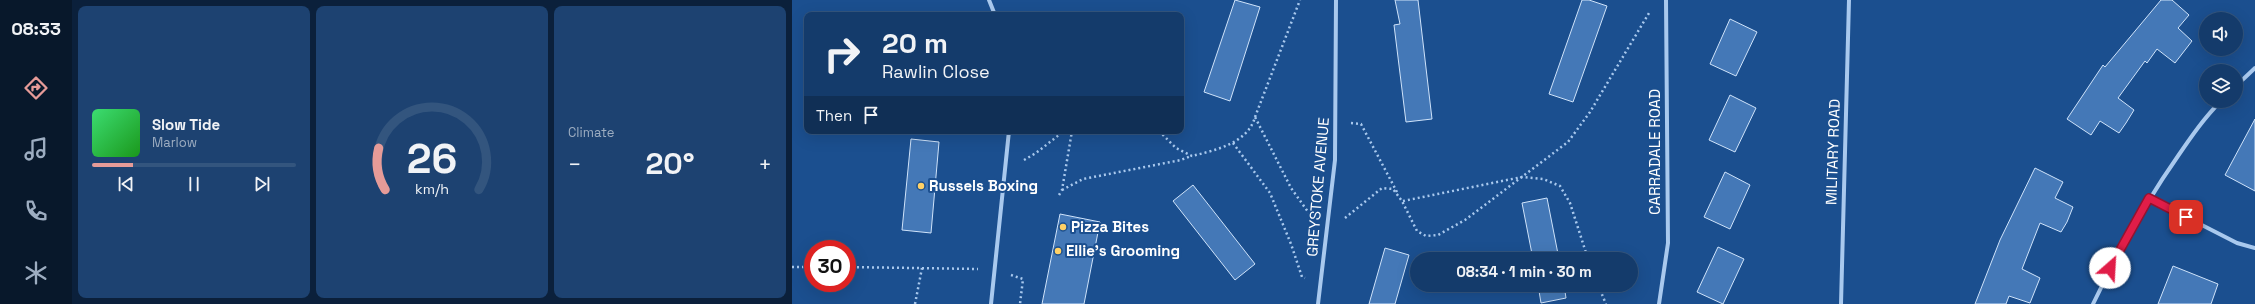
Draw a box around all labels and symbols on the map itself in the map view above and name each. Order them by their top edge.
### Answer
street label: CARRADALE ROAD [1645,89,1664,215]
street label: MILITARY ROAD [1821,98,1844,206]
street label: GREYSTOKE AVENUE [1302,116,1333,257]
place label: Russels Boxing [929,176,1038,195]
marker: Russels Boxing [916,181,926,191]
pin [2169,200,2203,234]
place label: Pizza Bites [1071,217,1149,236]
marker: Pizza Bites [1058,222,1068,232]
speed limit sign: 30 [804,240,856,292]
place label: Ellie's Grooming [1066,241,1180,260]
marker: Ellie's Grooming [1053,246,1063,256]
position arrow [2089,247,2131,289]

